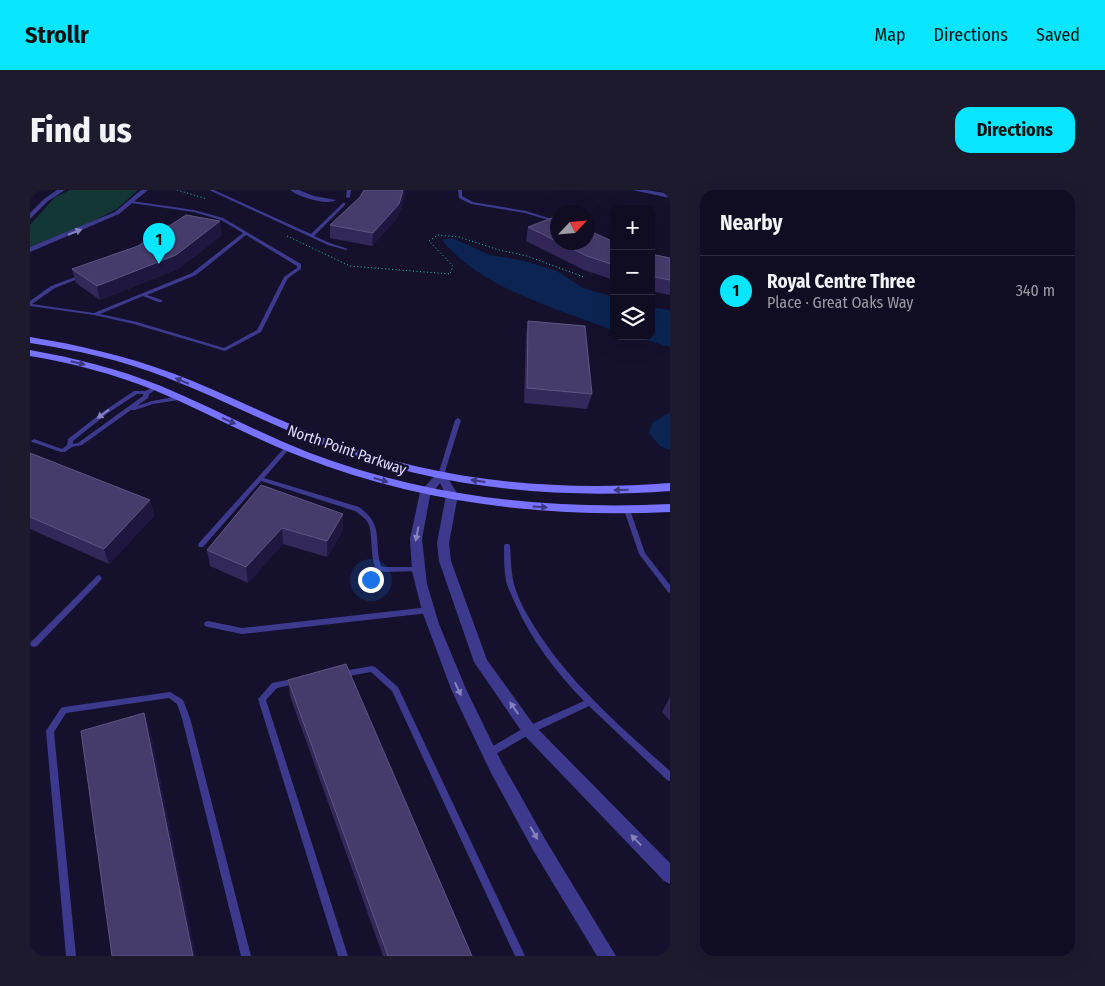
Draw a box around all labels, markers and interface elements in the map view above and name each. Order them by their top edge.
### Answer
text: Strollr [25,21,89,49]
text: Map [874,24,906,46]
text: Directions [934,24,1008,46]
text: Saved [1036,24,1080,46]
button: Directions [955,107,1075,153]
text: Find us [30,109,132,151]
north arrow [550,205,595,250]
map controls [610,205,655,340]
button: + [610,205,655,250]
text: Nearby [720,210,782,236]
pin: 1 [143,223,175,264]
one-way arrow [68,227,82,235]
button: − [610,250,655,295]
text: Royal Centre Three [767,270,915,293]
text: 1 [733,281,739,300]
text: 340 m [1016,281,1055,300]
text: Place · Great Oaks Way [767,293,913,312]
button: layers [610,295,655,340]
one-way arrow [70,359,85,367]
one-way arrow [175,376,189,384]
one-way arrow [96,409,110,419]
one-way arrow [222,417,236,425]
street label: North Point Parkway [285,421,409,479]
one-way arrow [373,476,388,484]
one-way arrow [470,476,486,484]
one-way arrow [613,486,629,494]
one-way arrow [533,503,549,511]
one-way arrow [413,527,421,543]
your location [358,567,384,593]
one-way arrow [455,682,463,696]
one-way arrow [509,701,519,715]
one-way arrow [530,826,538,841]
one-way arrow [630,834,642,846]

